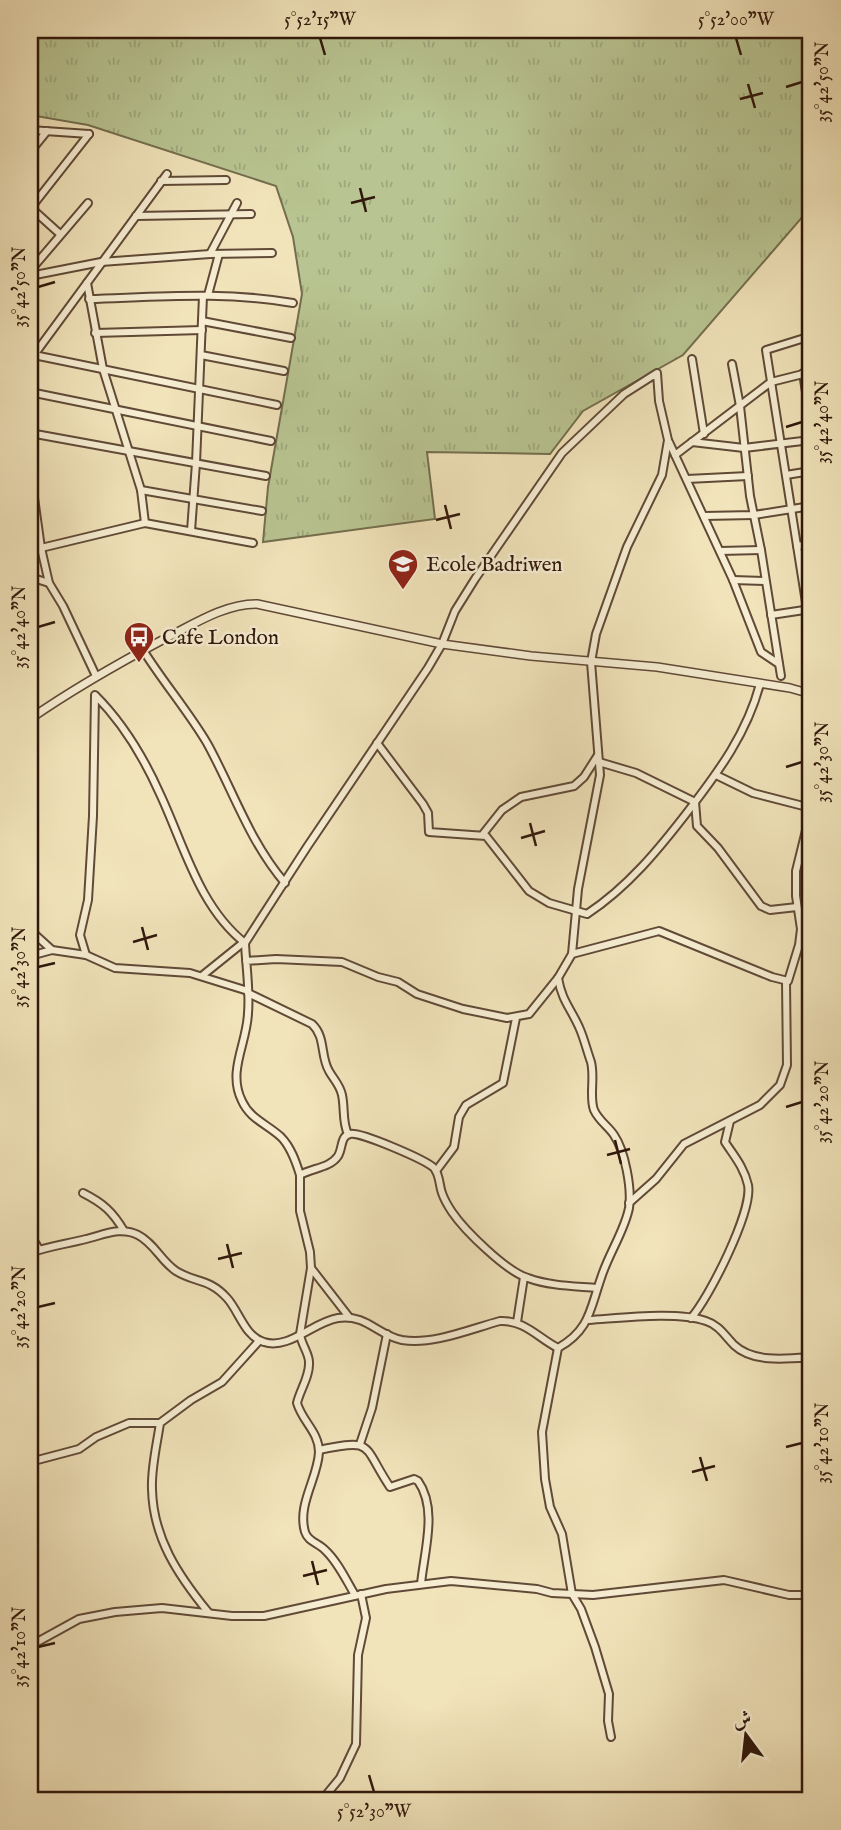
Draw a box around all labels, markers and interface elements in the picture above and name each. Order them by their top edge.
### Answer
text: 5°52'15"W [284,9,357,32]
text: 5°52'00"W [698,9,775,32]
text: 35°42'50"N [812,41,835,123]
text: 35°42'50"N [9,246,32,328]
text: 35°42'40"N [812,380,835,464]
school or university icon: Ecole Badriwen [386,547,420,591]
place label: Ecole Badriwen [426,552,563,579]
text: 35°42'40"N [9,585,32,669]
bus stop icon: Cafe London [122,620,156,664]
place label: Cafe London [162,625,279,652]
text: 35°42'30"N [812,721,835,803]
text: 35°42'30"N [9,926,32,1008]
text: 35°42'20"N [812,1060,835,1144]
text: 35°42'20"N [9,1265,32,1349]
text: 35°42'10"N [812,1402,835,1484]
text: 35°42'10"N [9,1606,32,1688]
north arrow [712,1700,782,1770]
text: ش [730,1706,754,1735]
text: 5°52'30"W [337,1801,412,1824]

